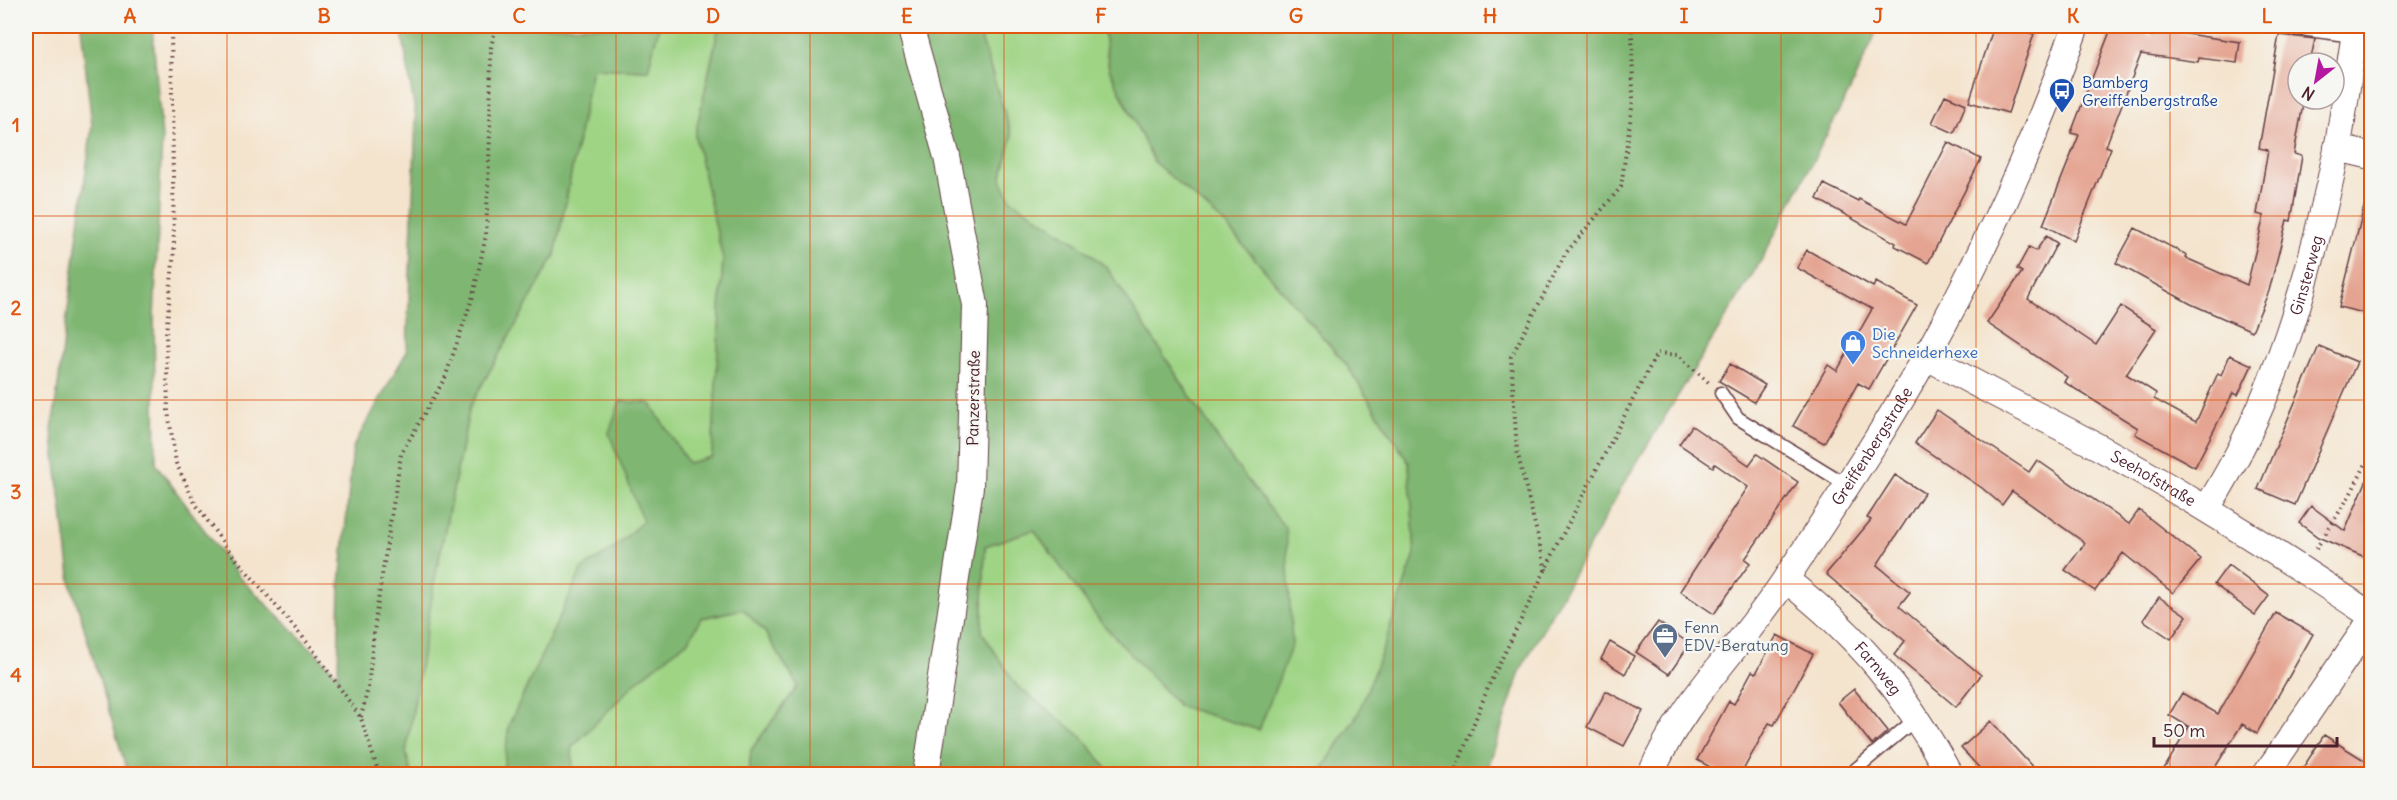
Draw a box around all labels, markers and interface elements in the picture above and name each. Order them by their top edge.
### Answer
text: A [124,3,137,28]
text: B [317,3,331,28]
text: C [512,3,526,28]
text: D [706,3,720,28]
text: E [901,3,913,28]
text: F [1095,3,1107,28]
text: G [1289,3,1303,28]
text: H [1483,3,1497,28]
text: I [1680,3,1689,28]
text: J [1873,3,1884,28]
text: K [2067,3,2080,28]
text: L [2262,3,2273,28]
north arrow [2286,51,2346,111]
place label: Bamberg Greiffenbergstraße [2082,72,2218,110]
bus stop icon: Bamberg Greiffenbergstraße [2047,76,2077,114]
text: N [2298,82,2318,105]
text: 1 [12,112,20,137]
street label: Ginsterweg [2285,233,2327,318]
text: 2 [11,295,22,320]
place label: Die Schneiderhexe [1872,324,1978,362]
shop icon: Die Schneiderhexe [1838,328,1868,366]
street label: Panzerstraße [962,350,984,446]
street label: Greiffenbergstraße [1827,383,1916,509]
street label: Seehofstraße [2107,446,2200,510]
text: 3 [10,479,22,504]
place label: Fenn EDV-Beratung [1684,617,1789,655]
office icon: Fenn EDV-Beratung [1650,621,1680,659]
street label: Farnweg [1850,637,1906,699]
text: 4 [10,662,22,687]
scale bar [2154,710,2337,748]
text: 50 m [2163,719,2205,742]

